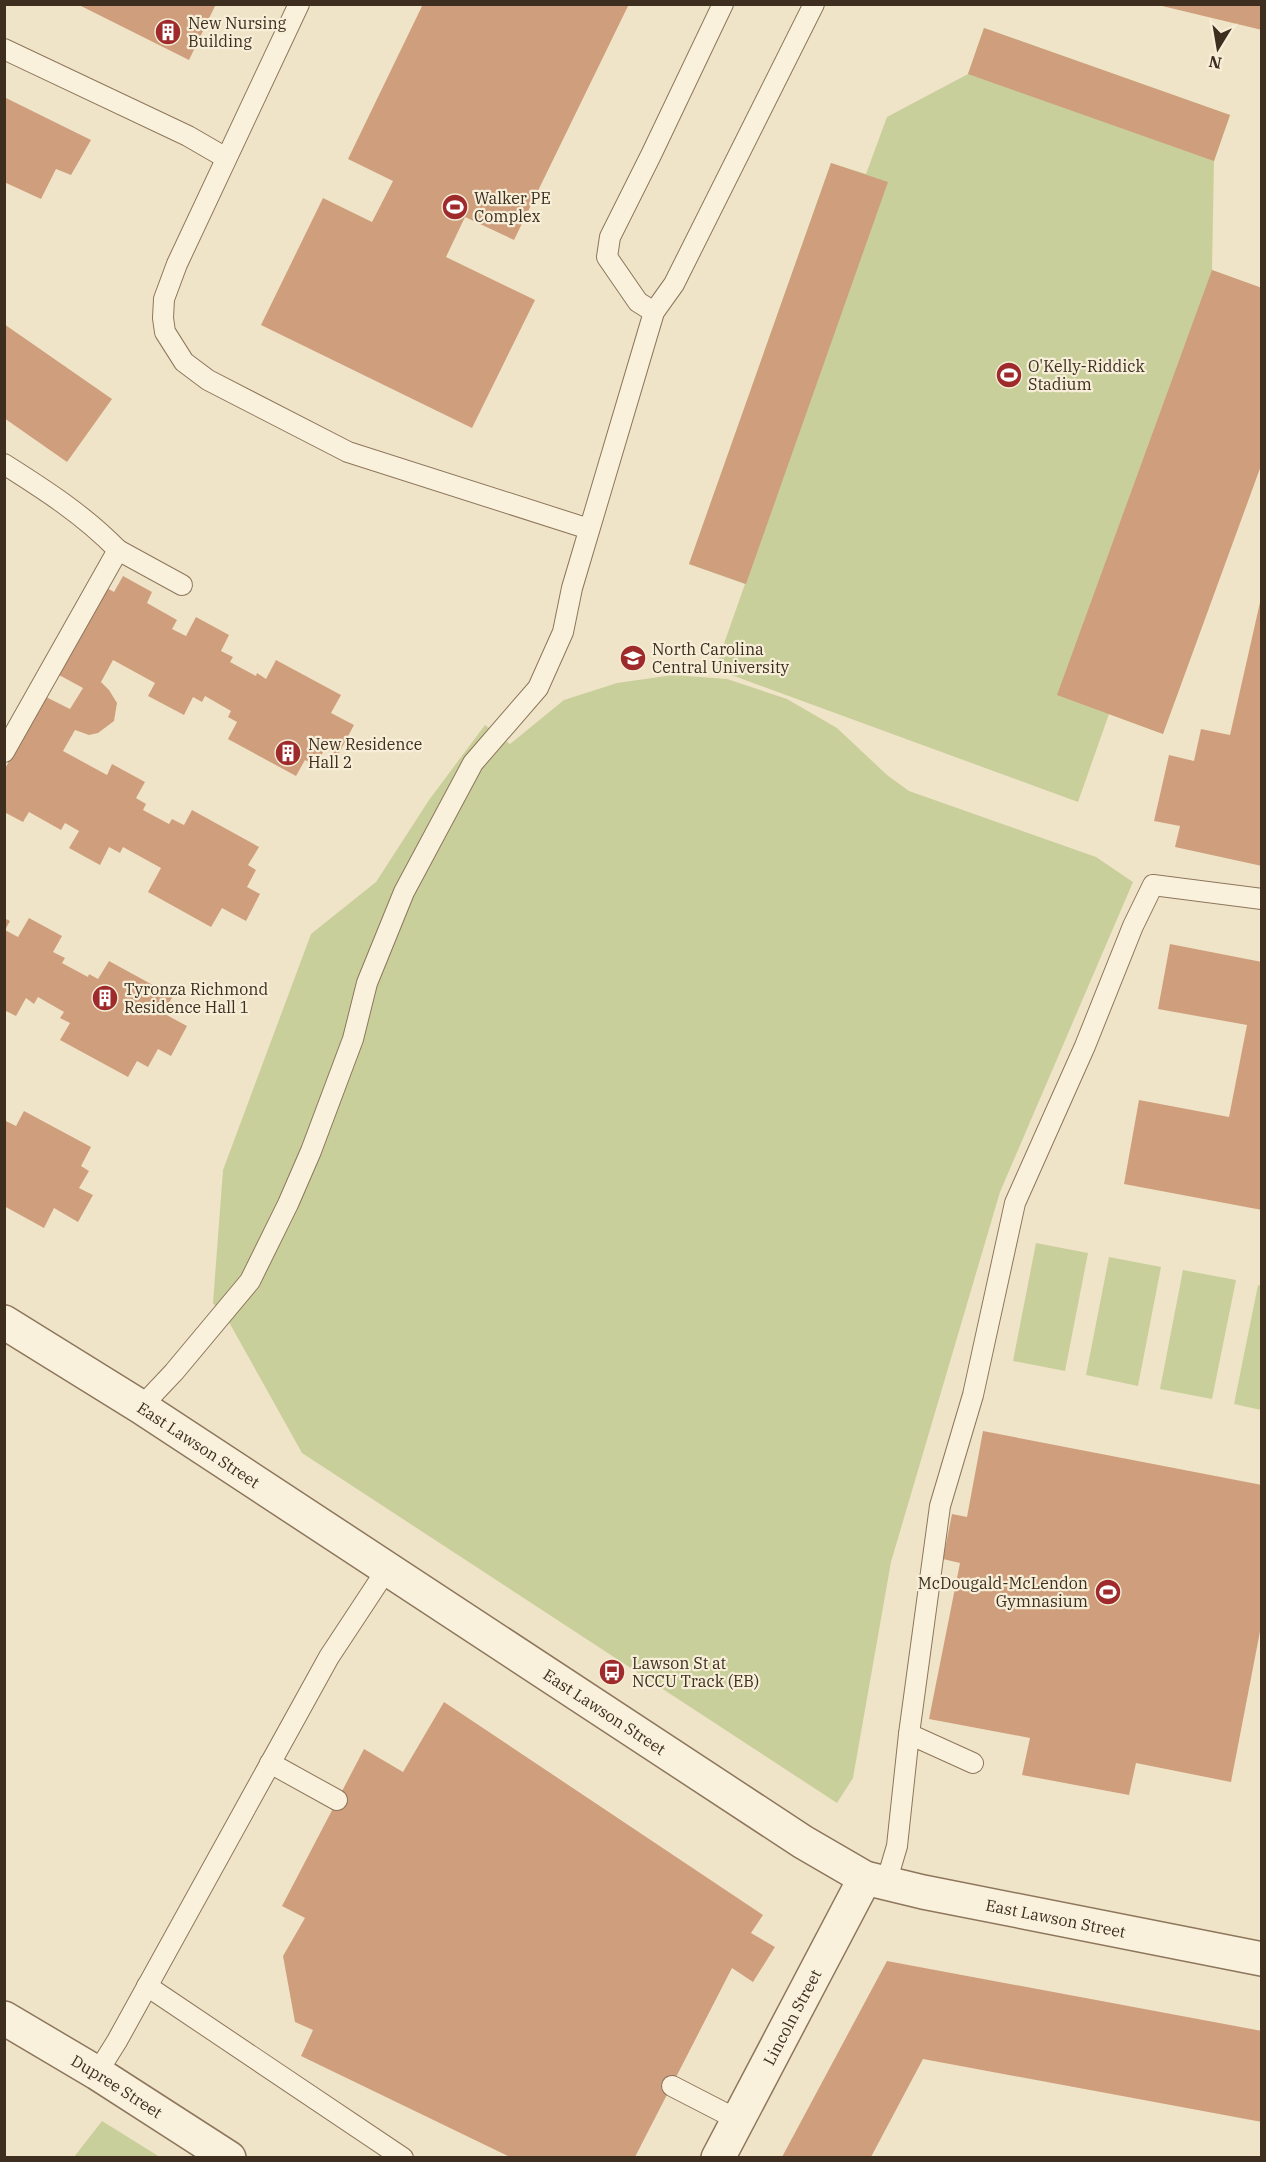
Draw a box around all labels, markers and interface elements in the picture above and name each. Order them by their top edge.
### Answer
place label: New Nursing Building [188,13,287,51]
building icon: New Nursing Building [153,17,183,47]
north arrow [1188,18,1248,78]
text: N [1207,52,1223,74]
place label: Walker PE Complex [474,188,551,226]
sports icon: Walker PE Complex [440,192,470,222]
place label: O'Kelly-Riddick Stadium [1028,356,1145,394]
sports icon: O'Kelly-Riddick Stadium [994,360,1024,390]
place label: North Carolina Central University [652,639,790,677]
school or university icon: North Carolina Central University [618,643,648,673]
place label: New Residence Hall 2 [308,734,422,772]
building icon: New Residence Hall 2 [273,738,303,768]
place label: Tyronza Richmond Residence Hall 1 [124,979,268,1017]
building icon: Tyronza Richmond Residence Hall 1 [90,983,120,1013]
street label: East Lawson Street [133,1397,264,1492]
place label: McDougald-McLendon Gymnasium [918,1573,1088,1611]
sports icon: McDougald-McLendon Gymnasium [1093,1577,1123,1607]
place label: Lawson St at NCCU Track (EB) [632,1653,759,1691]
bus stop icon: Lawson St at NCCU Track (EB) [597,1657,627,1687]
street label: East Lawson Street [540,1664,670,1759]
street label: East Lawson Street [984,1895,1128,1942]
street label: Lincoln Street [758,1965,825,2069]
street label: Dupree Street [68,2050,167,2123]

